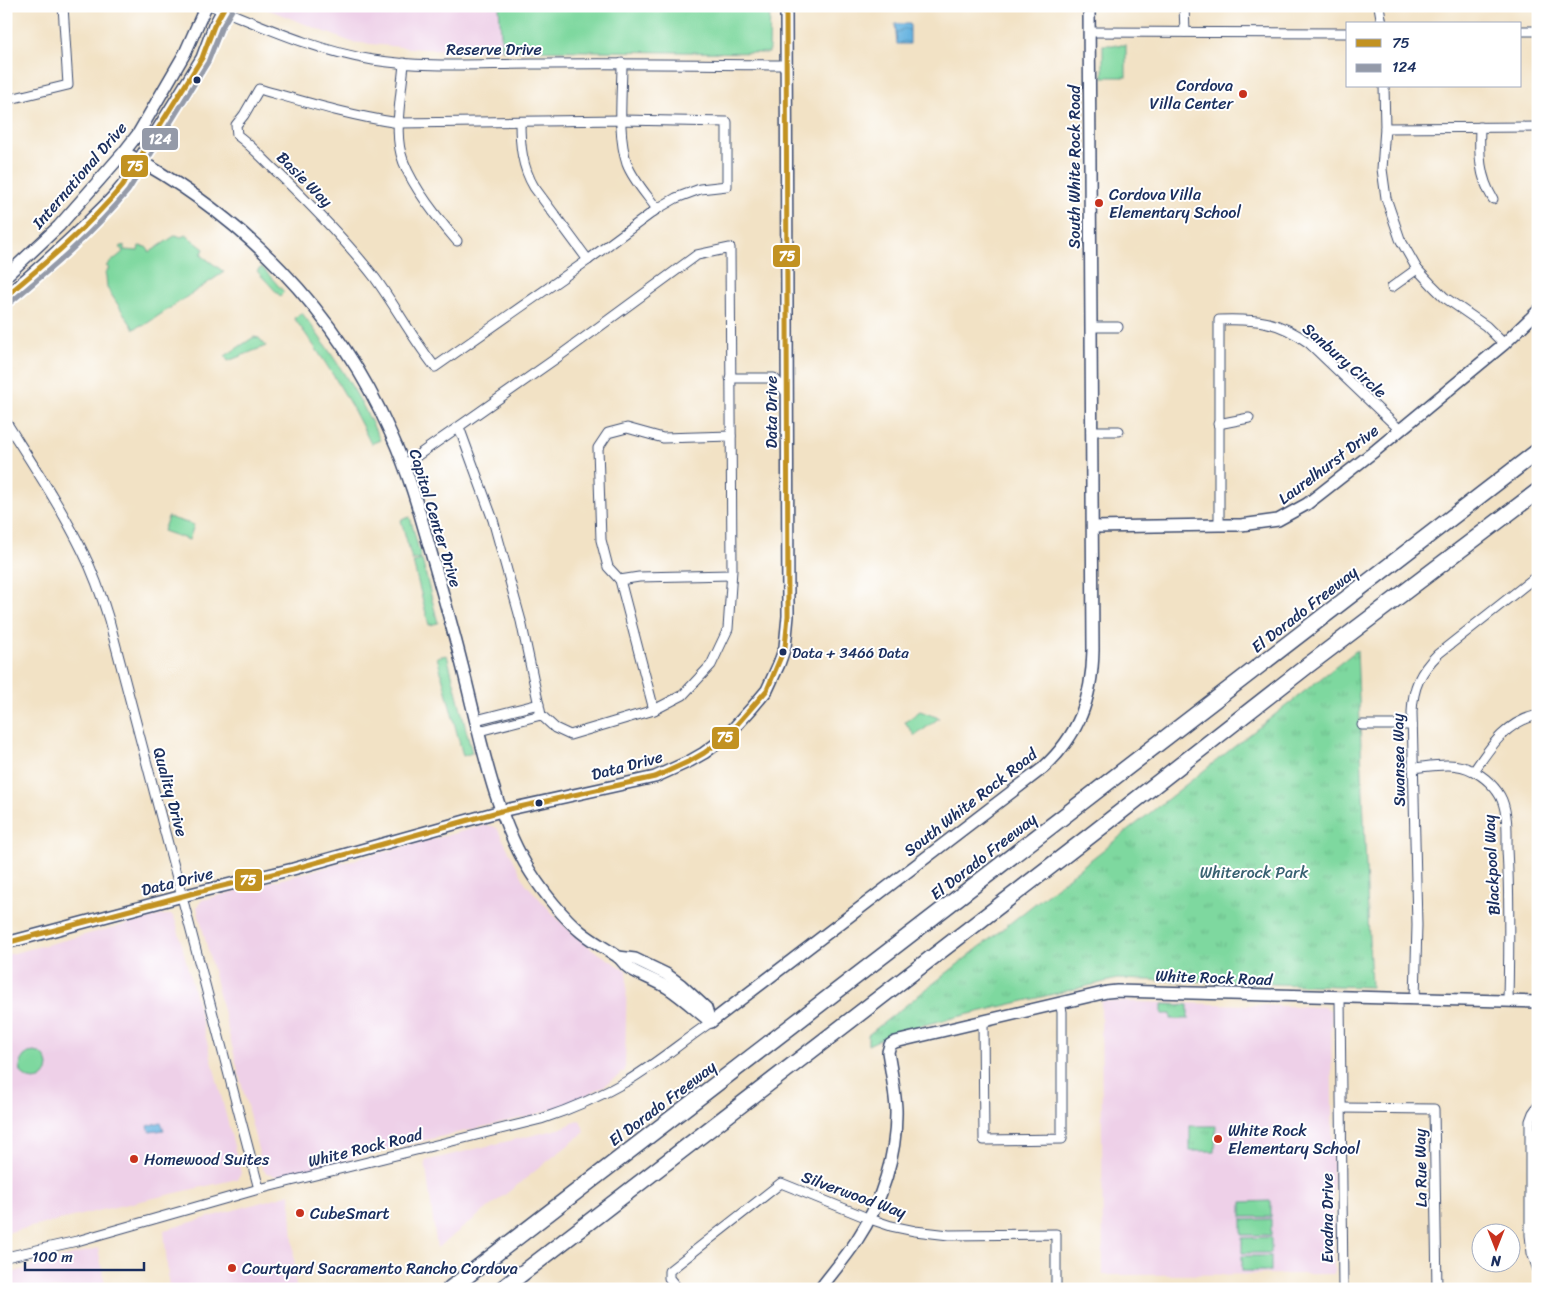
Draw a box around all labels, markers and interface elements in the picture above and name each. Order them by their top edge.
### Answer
legend [1346,22,1522,88]
text: 75 [1392,30,1410,56]
street label: Reserve Drive [446,35,542,64]
text: 124 [1392,54,1416,80]
place label: Cordova Villa Center [1150,71,1234,118]
unlabelled marker [192,75,202,85]
street label: South White Rock Road [1060,84,1089,249]
marker: Cordova Villa Center [1237,88,1249,100]
street label: International Drive [24,115,134,236]
line badge: 124 [141,127,179,151]
text: 124 [149,127,172,152]
street label: Basie Way [269,144,340,215]
line badge: 75 [120,154,149,178]
text: 75 [127,154,144,179]
place label: Cordova Villa Elementary School [1109,180,1241,227]
marker: Cordova Villa Elementary School [1093,197,1105,209]
line badge: 75 [772,244,801,268]
text: 75 [779,244,796,269]
street label: Sanbury Circle [1296,315,1394,406]
street label: Data Drive [757,376,786,449]
street label: Laurelhurst Drive [1271,417,1385,512]
street label: Capital Center Drive [401,445,470,591]
street label: El Dorado Freeway [1244,558,1365,661]
place label: Data + 3466 Data [792,640,909,666]
marker: Data + 3466 Data [778,647,788,657]
street label: Swansea Way [1383,712,1414,807]
text: 75 [717,725,734,750]
line badge: 75 [711,726,740,750]
street label: South White Rock Road [897,740,1045,864]
street label: Data Drive [588,742,666,789]
street label: Quality Drive [145,744,196,840]
unlabelled marker [534,798,544,808]
street label: El Dorado Freeway [923,805,1044,908]
street label: Blackpool Way [1474,813,1509,916]
park label: Whiterock Park [1200,858,1309,887]
street label: Data Drive [138,859,216,904]
line badge: 75 [234,868,263,892]
text: 75 [240,868,257,893]
street label: White Rock Road [1155,961,1274,994]
street label: El Dorado Freeway [602,1052,723,1154]
place label: White Rock Elementary School [1228,1116,1360,1163]
street label: White Rock Road [305,1119,427,1176]
street label: La Rue Way [1405,1128,1436,1208]
marker: White Rock Elementary School [1212,1133,1224,1145]
place label: Homewood Suites [144,1145,270,1174]
marker: Homewood Suites [128,1153,140,1165]
street label: Silverwood Way [797,1162,911,1227]
street label: Evadna Drive [1313,1173,1342,1263]
place label: CubeSmart [310,1199,390,1228]
marker: CubeSmart [294,1207,306,1219]
north arrow [1472,1222,1522,1272]
scale bar [25,1240,144,1272]
text: 100 m [32,1244,73,1270]
text: N [1491,1248,1502,1273]
place label: Courtyard Sacramento Rancho Cordova [242,1254,518,1283]
marker: Courtyard Sacramento Rancho Cordova [226,1262,238,1274]

